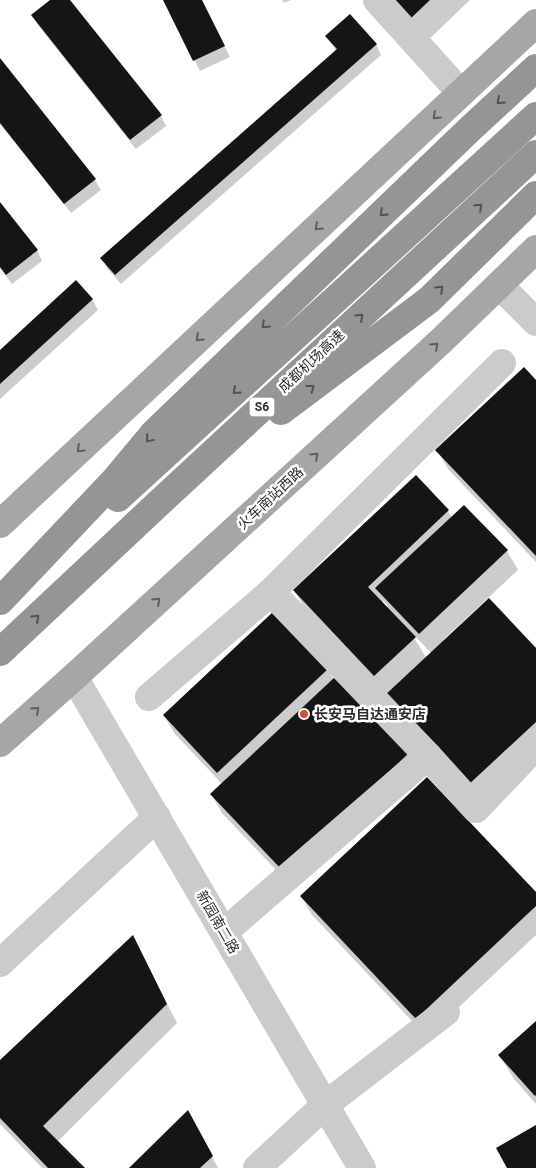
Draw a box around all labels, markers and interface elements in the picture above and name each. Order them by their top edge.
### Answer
one-way arrow [497,95,506,104]
one-way arrow [433,110,442,119]
one-way arrow [473,204,482,213]
one-way arrow [379,207,388,216]
one-way arrow [314,221,323,230]
one-way arrow [434,286,443,295]
one-way arrow [354,314,363,323]
one-way arrow [262,320,271,329]
street label: 成都机场高速 [275,327,347,395]
one-way arrow [196,332,205,341]
one-way arrow [430,343,439,352]
one-way arrow [233,385,242,394]
one-way arrow [305,385,315,394]
road number: S6 [250,398,274,417]
one-way arrow [146,433,155,442]
one-way arrow [77,443,86,452]
one-way arrow [310,453,319,462]
street label: 火车南站西路 [234,464,306,532]
one-way arrow [151,598,160,607]
one-way arrow [30,615,39,624]
place label: 长安马自达通安店 [314,706,426,722]
one-way arrow [31,707,40,716]
marker: 长安马自达通安店 [298,708,310,720]
street label: 新园南二路 [194,888,242,956]

